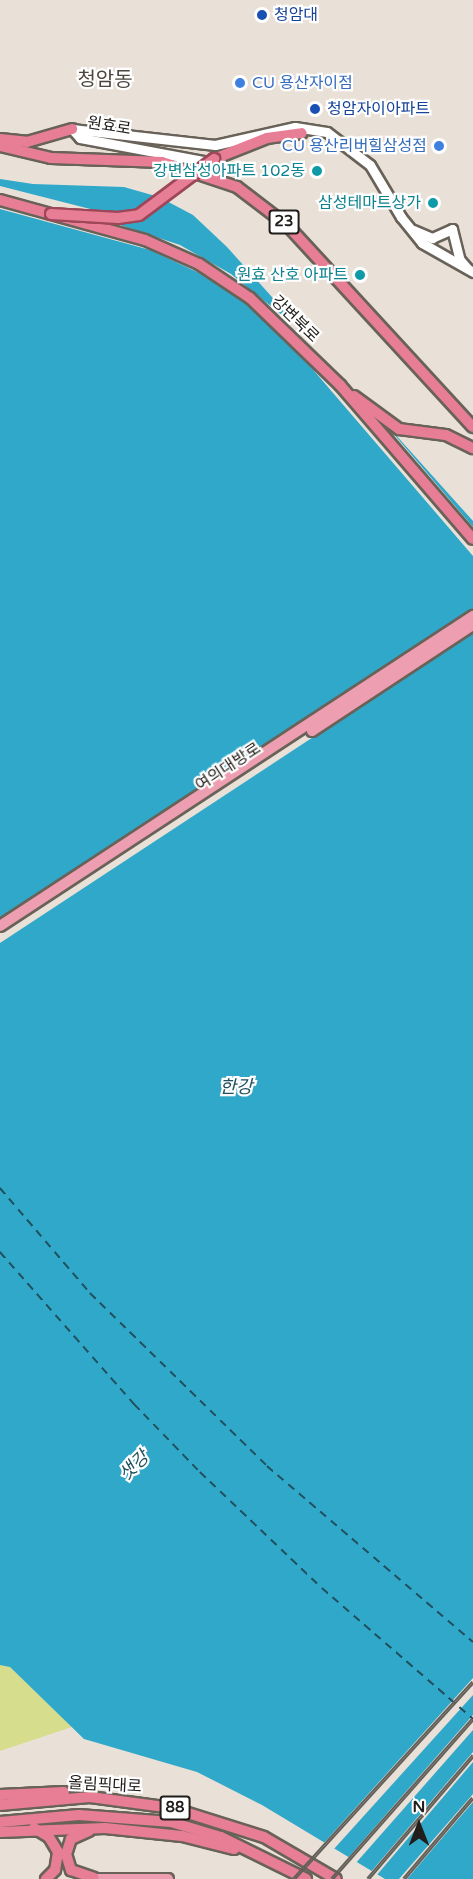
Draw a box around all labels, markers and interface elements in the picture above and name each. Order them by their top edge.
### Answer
place label: 청암대 [274,5,318,25]
marker: 청암대 [255,8,269,22]
district label: 청암동 [77,68,133,92]
place label: CU 용산자이점 [252,73,353,93]
marker: CU 용산자이점 [233,76,247,90]
place label: 청암자이아파트 [327,99,430,119]
marker: 청암자이아파트 [308,102,322,116]
street label: 원효로 [86,113,132,139]
place label: CU 용산리버힐삼성점 [282,136,427,156]
marker: CU 용산리버힐삼성점 [432,139,446,153]
place label: 강변삼성아파트 102동 [153,161,305,181]
marker: 강변삼성아파트 102동 [310,164,324,178]
place label: 삼성테마트상가 [318,193,421,213]
marker: 삼성테마트상가 [426,196,440,210]
road number: 23 [268,210,300,234]
place label: 원효 산호 아파트 [237,265,348,285]
marker: 원효 산호 아파트 [353,268,367,282]
street label: 강변북로 [267,292,323,346]
street label: 여의대방로 [192,739,264,795]
water label: 한강 [219,1076,253,1098]
water label: 샛강 [115,1447,153,1485]
street label: 올림픽대로 [68,1773,142,1797]
north arrow [389,1795,449,1855]
road number: 88 [158,1796,192,1820]
text: N [413,1797,425,1817]

